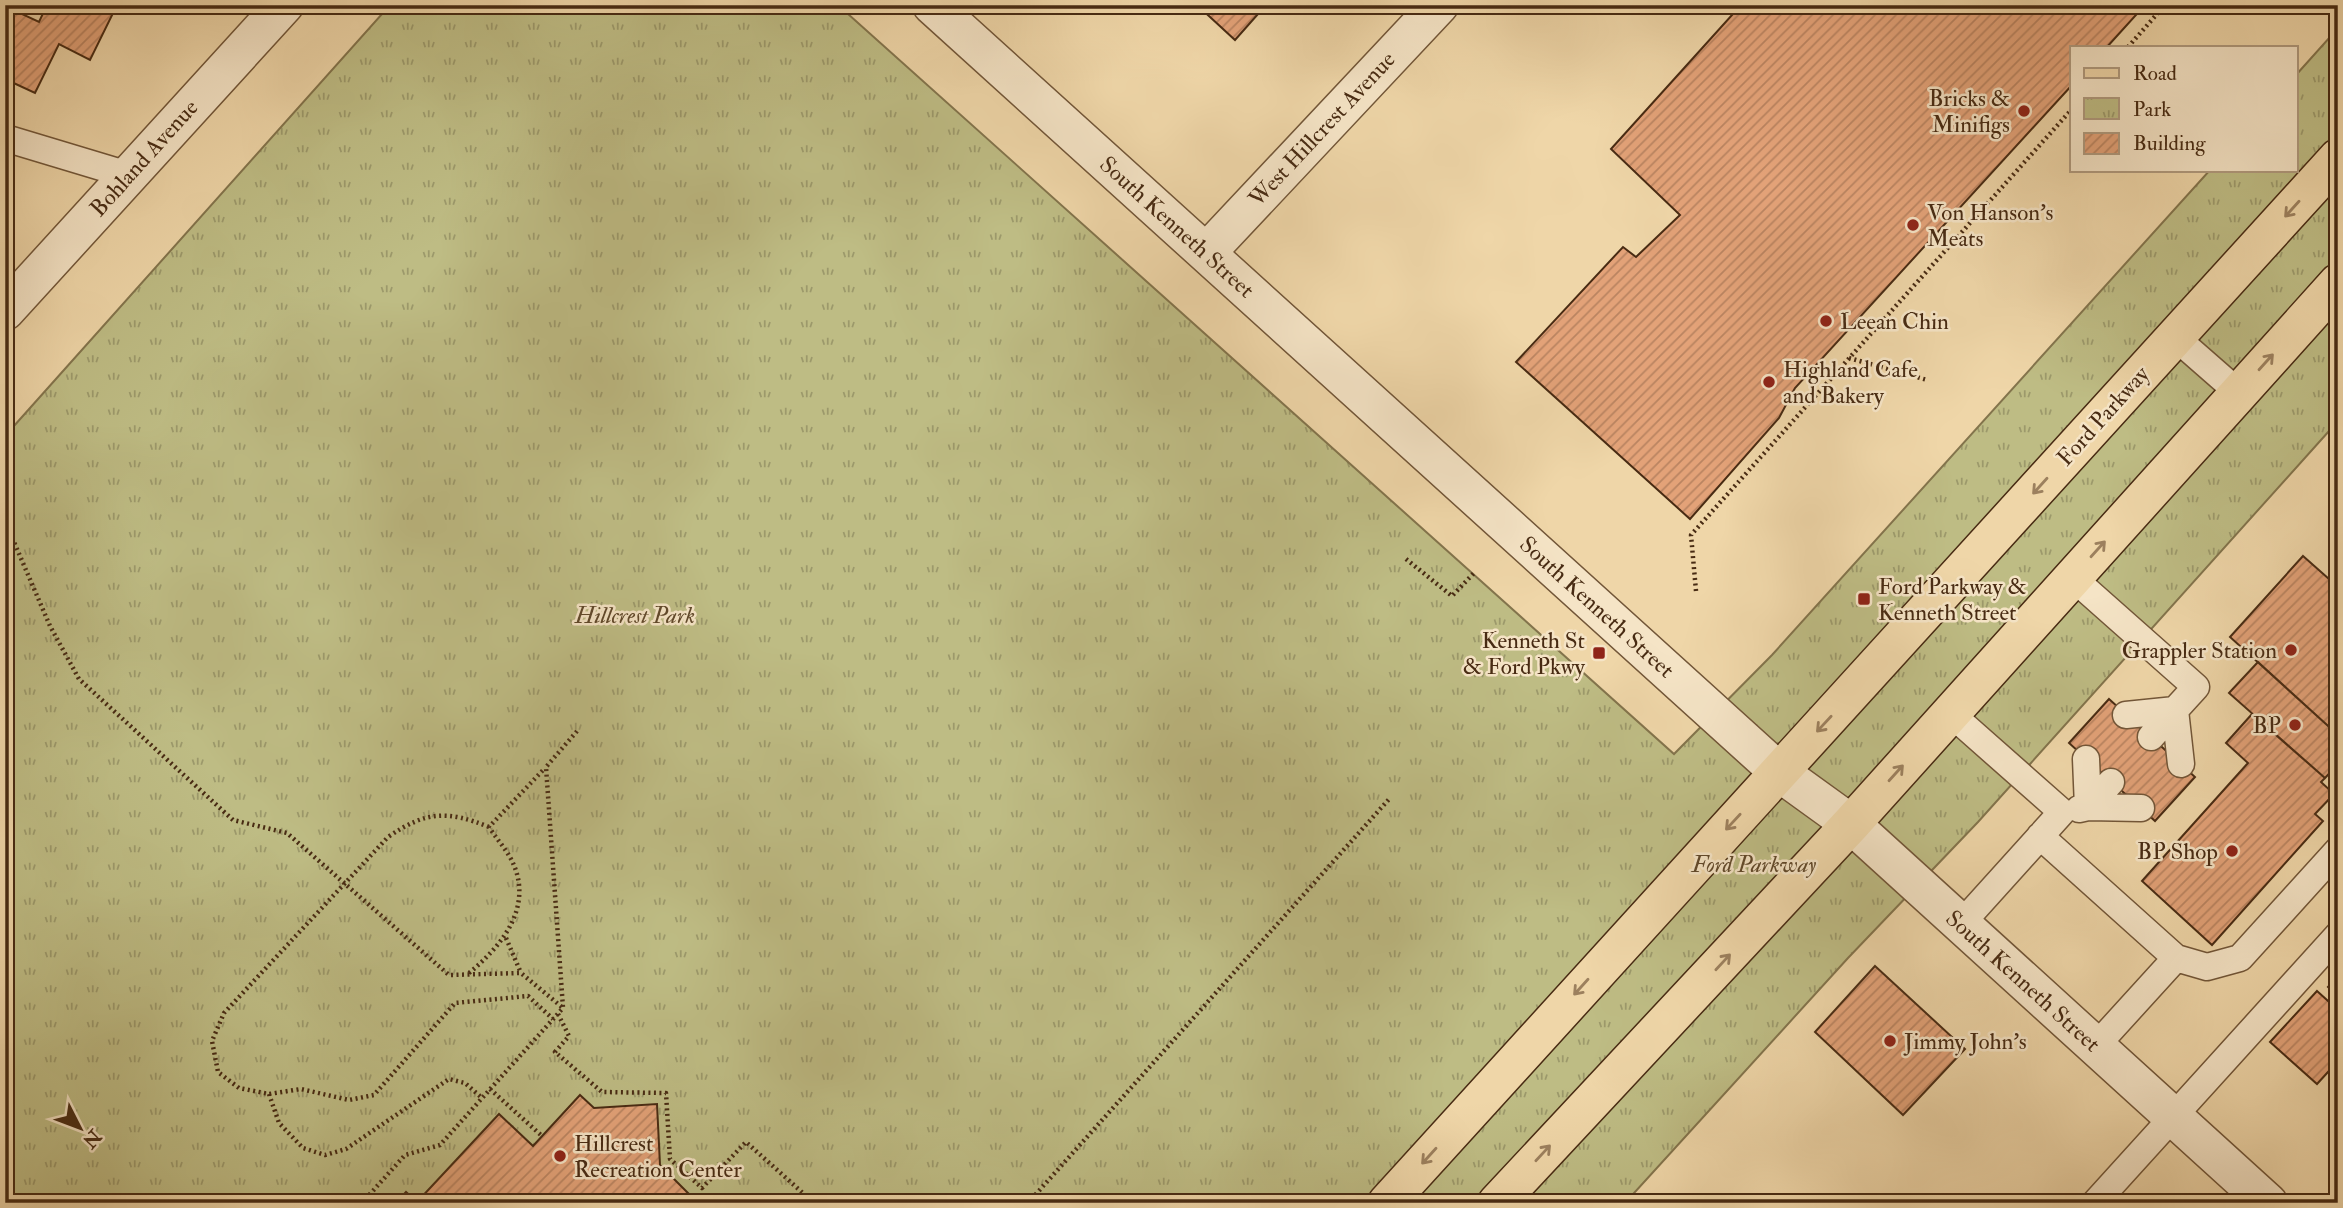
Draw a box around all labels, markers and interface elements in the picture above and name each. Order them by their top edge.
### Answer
street label: West Hillcrest Avenue [1242,45,1402,213]
legend [2070,46,2298,172]
text: Road [2133,60,2178,87]
place label: Bricks & Minifigs [1928,84,2010,139]
street label: Bohland Avenue [84,93,205,223]
text: Park [2133,96,2171,123]
marker: Bricks & Minifigs [2016,103,2032,119]
text: Building [2133,130,2206,157]
street label: South Kenneth Street [1094,150,1260,304]
place label: Von Hanson's Meats [1927,198,2054,253]
one-way arrow [2284,199,2300,217]
marker: Von Hanson's Meats [1905,217,1921,233]
place label: Leean Chin [1840,307,1949,336]
marker: Leean Chin [1818,313,1834,329]
one-way arrow [2258,354,2275,371]
place label: Highland Cafe and Bakery [1783,355,1918,410]
street label: Ford Parkway [2051,359,2156,472]
marker: Highland Cafe and Bakery [1761,374,1777,390]
one-way arrow [2032,477,2048,495]
street label: South Kenneth Street [1514,530,1680,684]
one-way arrow [2090,541,2106,559]
place label: Ford Parkway & Kenneth Street [1878,572,2027,627]
marker: Ford Parkway & Kenneth Street [1856,591,1872,607]
park label: Hillcrest Park [574,601,695,630]
place label: Kenneth St & Ford Pkwy [1463,626,1586,681]
place label: Grappler Station [2122,636,2277,666]
marker: Grappler Station [2283,642,2299,658]
marker: Kenneth St & Ford Pkwy [1591,645,1607,661]
place label: BP [2252,711,2281,740]
one-way arrow [1815,715,1832,732]
marker: BP [2287,717,2303,733]
one-way arrow [1888,764,1904,782]
one-way arrow [1724,813,1741,830]
place label: BP Shop [2137,837,2218,867]
marker: BP Shop [2224,843,2240,859]
park label: Ford Parkway [1691,850,1816,879]
street label: South Kenneth Street [1940,904,2106,1058]
one-way arrow [1715,953,1731,971]
one-way arrow [1573,978,1590,995]
place label: Jimmy John's [1903,1027,2027,1056]
marker: Jimmy John's [1882,1033,1898,1049]
north arrow [46,1092,116,1162]
text: N [77,1124,107,1154]
place label: Hillcrest Recreation Center [574,1129,742,1184]
one-way arrow [1535,1145,1552,1162]
one-way arrow [1421,1147,1437,1165]
marker: Hillcrest Recreation Center [552,1148,568,1164]

